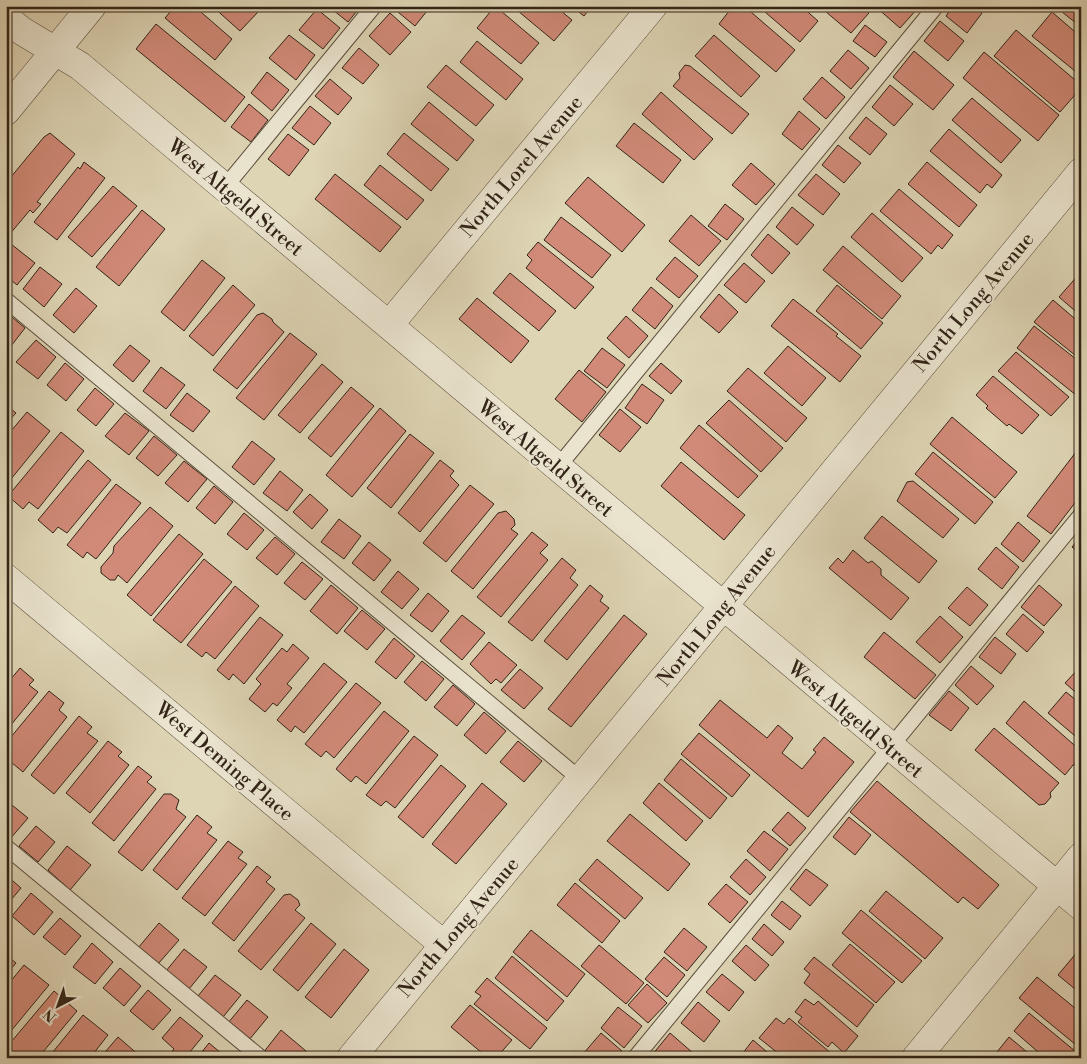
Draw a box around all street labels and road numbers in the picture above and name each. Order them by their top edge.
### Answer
street label: North Lorel Avenue [456,91,589,243]
street label: West Altgeld Street [161,133,308,262]
street label: North Long Avenue [908,228,1040,378]
street label: West Altgeld Street [471,394,618,523]
street label: North Long Avenue [652,540,782,692]
street label: West Altgeld Street [781,655,928,784]
street label: West Deming Place [149,696,298,827]
street label: North Long Avenue [393,853,525,1003]

